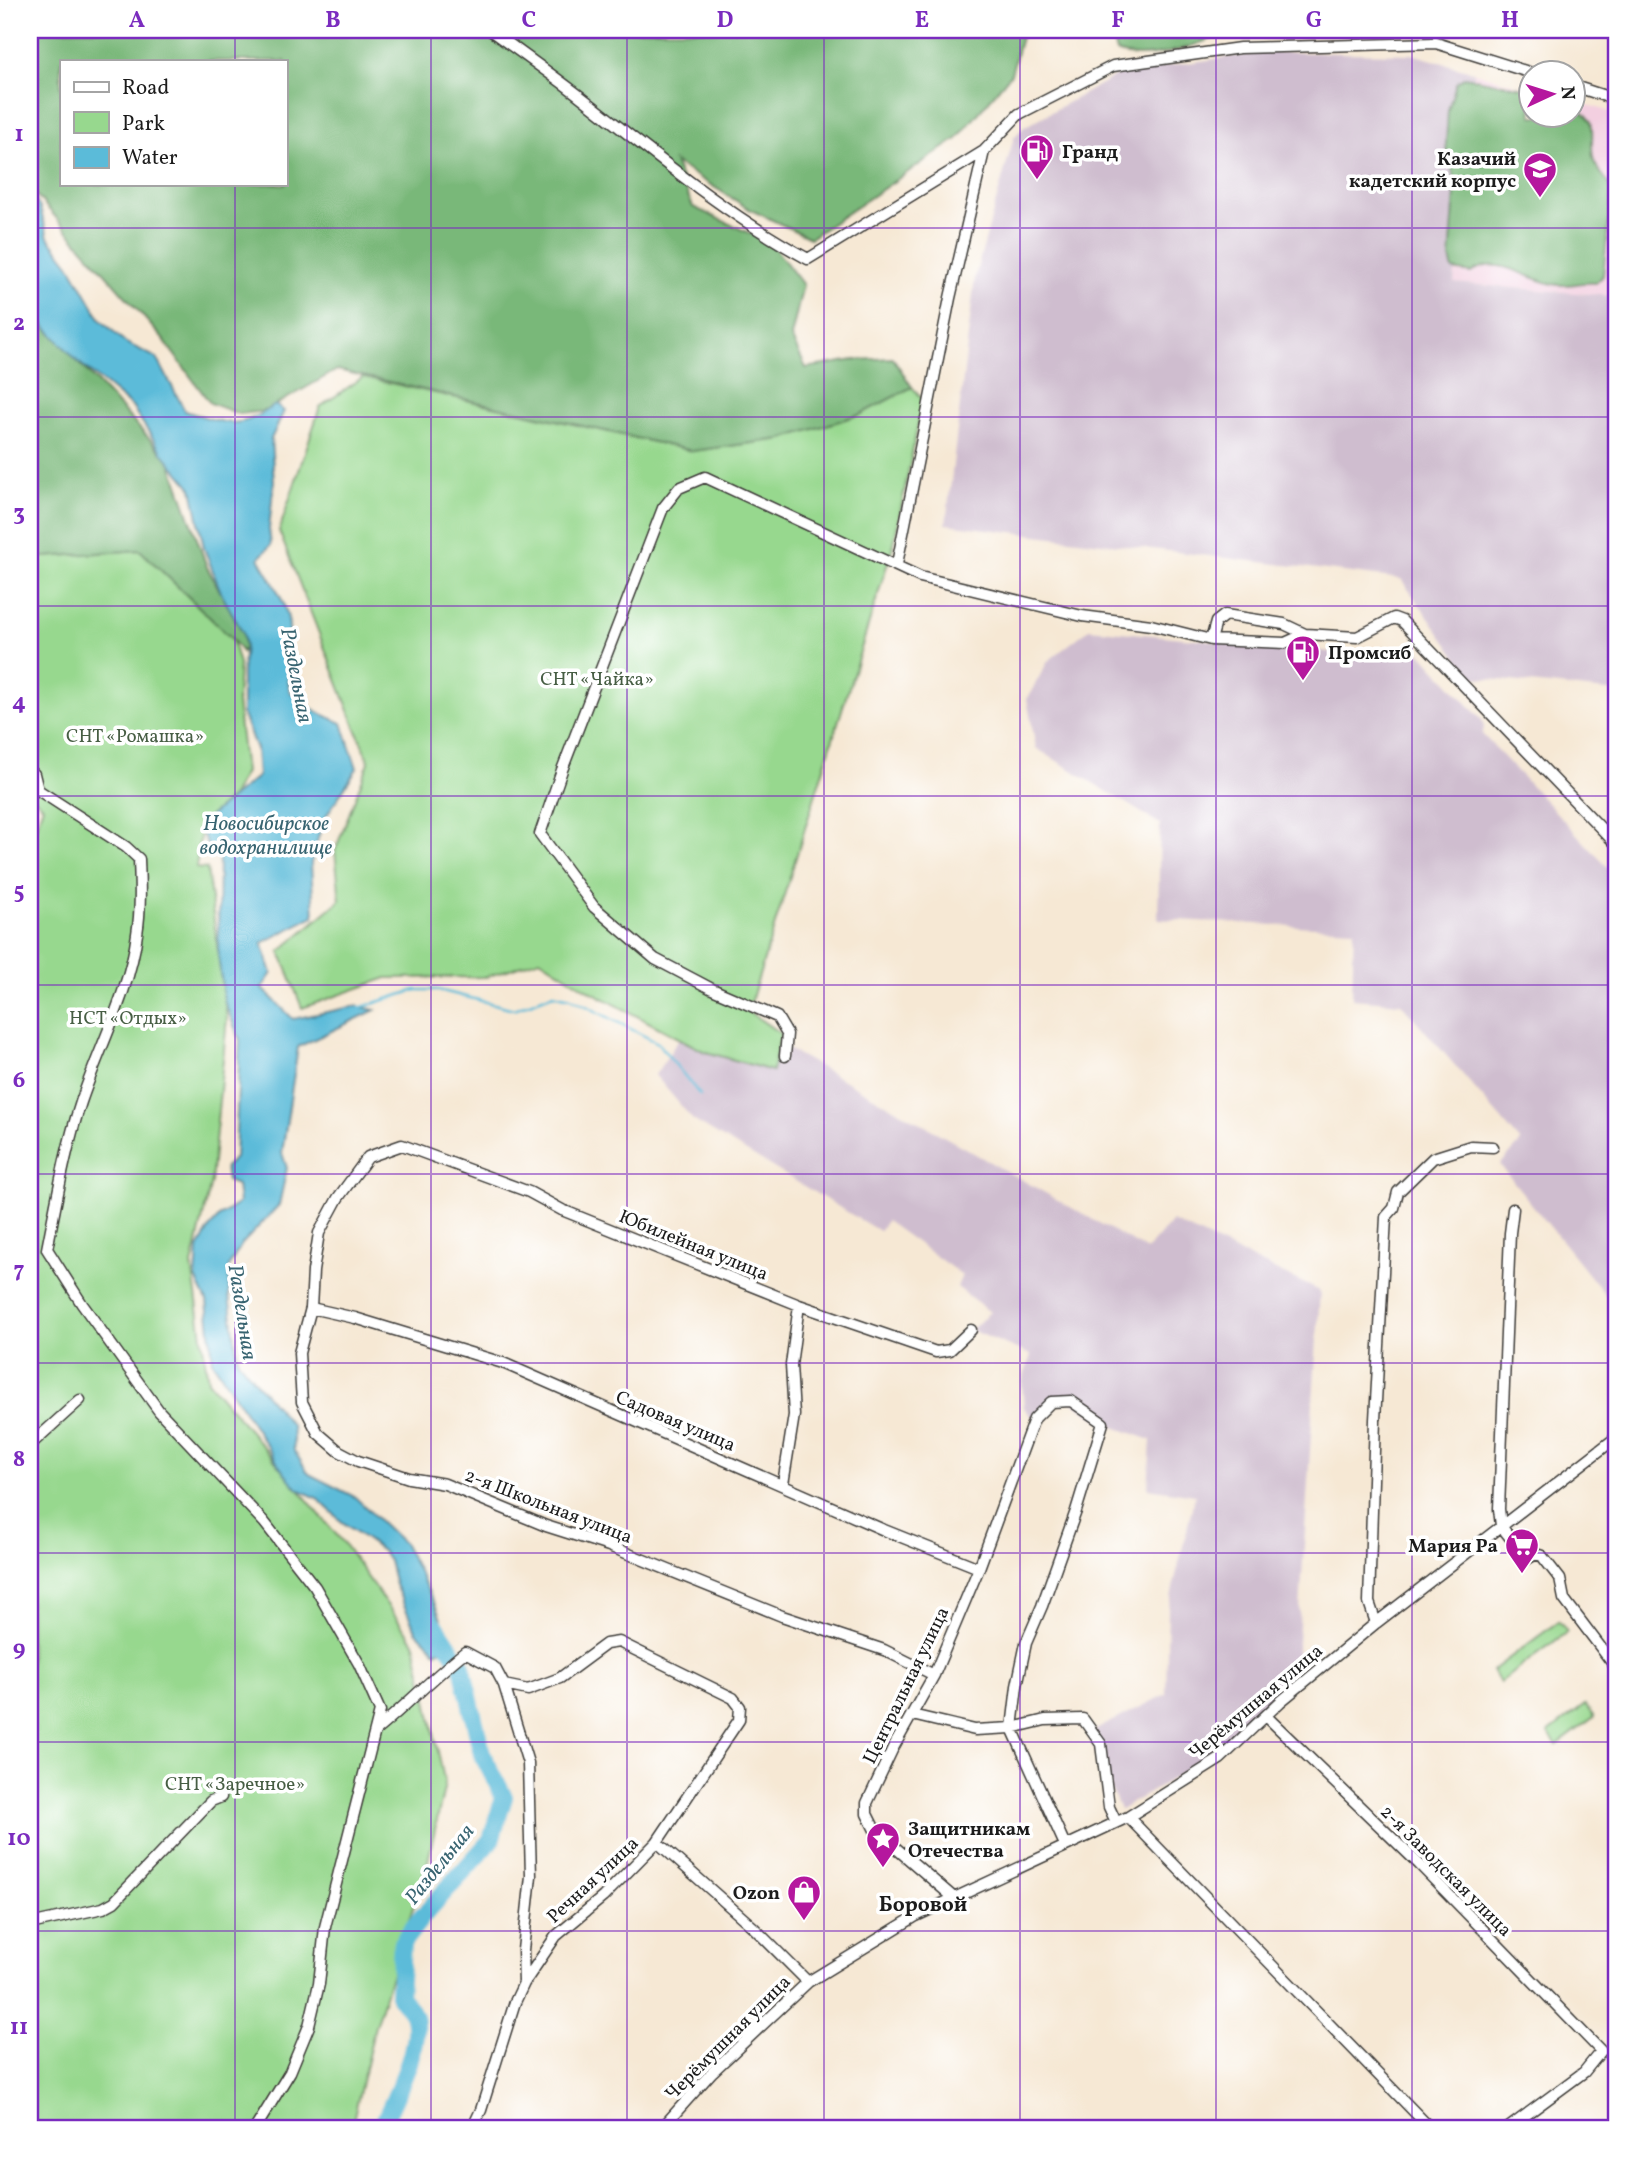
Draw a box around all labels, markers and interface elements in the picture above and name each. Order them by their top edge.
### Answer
text: A [129,5,145,37]
text: B [325,5,341,37]
text: C [522,5,536,37]
text: D [717,5,734,37]
text: E [915,5,929,37]
text: F [1111,5,1125,37]
text: G [1306,5,1322,37]
text: H [1501,5,1519,37]
legend [60,60,287,186]
north arrow [1518,60,1588,130]
text: Road [122,74,169,103]
text: N [1554,85,1580,101]
text: Park [122,110,165,139]
text: 1 [14,119,24,151]
fuel station icon: Гранд [1018,132,1056,181]
place label: Гранд [1062,140,1119,166]
text: Water [122,144,178,173]
place label: Казачий кадетский корпус [1349,147,1516,195]
school or university icon: Казачий кадетский корпус [1521,150,1559,199]
text: 2 [13,308,25,340]
text: 3 [13,498,25,530]
water label: Раздельная [272,625,319,725]
fuel station icon: Промсиб [1284,633,1322,682]
place label: Промсиб [1328,641,1412,667]
park label: СНТ «Чайка» [540,667,654,693]
text: 4 [12,687,26,719]
park label: СНТ «Ромашка» [66,724,204,750]
water label: Новосибирское водохранилище [200,810,333,863]
text: 5 [13,876,25,908]
park label: НСТ «Отдых» [69,1006,187,1032]
text: 6 [13,1065,25,1097]
street label: Юбилейная улица [615,1204,772,1288]
text: 7 [14,1255,25,1287]
water label: Раздельная [220,1262,263,1362]
street label: Садовая улица [611,1385,739,1459]
text: 8 [13,1444,25,1476]
street label: 2-я Школьная улица [461,1463,636,1551]
supermarket icon: Мария Ра [1503,1526,1541,1575]
place label: Мария Ра [1408,1534,1498,1560]
street label: Центральная улица [857,1603,956,1769]
text: 9 [13,1633,25,1665]
street label: Черёмушная улица [1184,1639,1329,1766]
park label: СНТ «Заречное» [165,1772,305,1798]
street label: 2-я Заводская улица [1374,1800,1517,1943]
place label: Защитникам Отечества [908,1817,1030,1865]
water label: Раздельная [399,1818,482,1911]
place icon: Защитникам Отечества [864,1820,902,1869]
text: 10 [7,1823,31,1855]
street label: Речная улица [542,1831,645,1930]
shop icon: Ozon [785,1873,823,1922]
place label: Ozon [733,1881,780,1907]
district label: Боровой [879,1891,967,1920]
street label: Черёмушная улица [660,1970,797,2107]
text: 11 [10,2012,28,2044]

